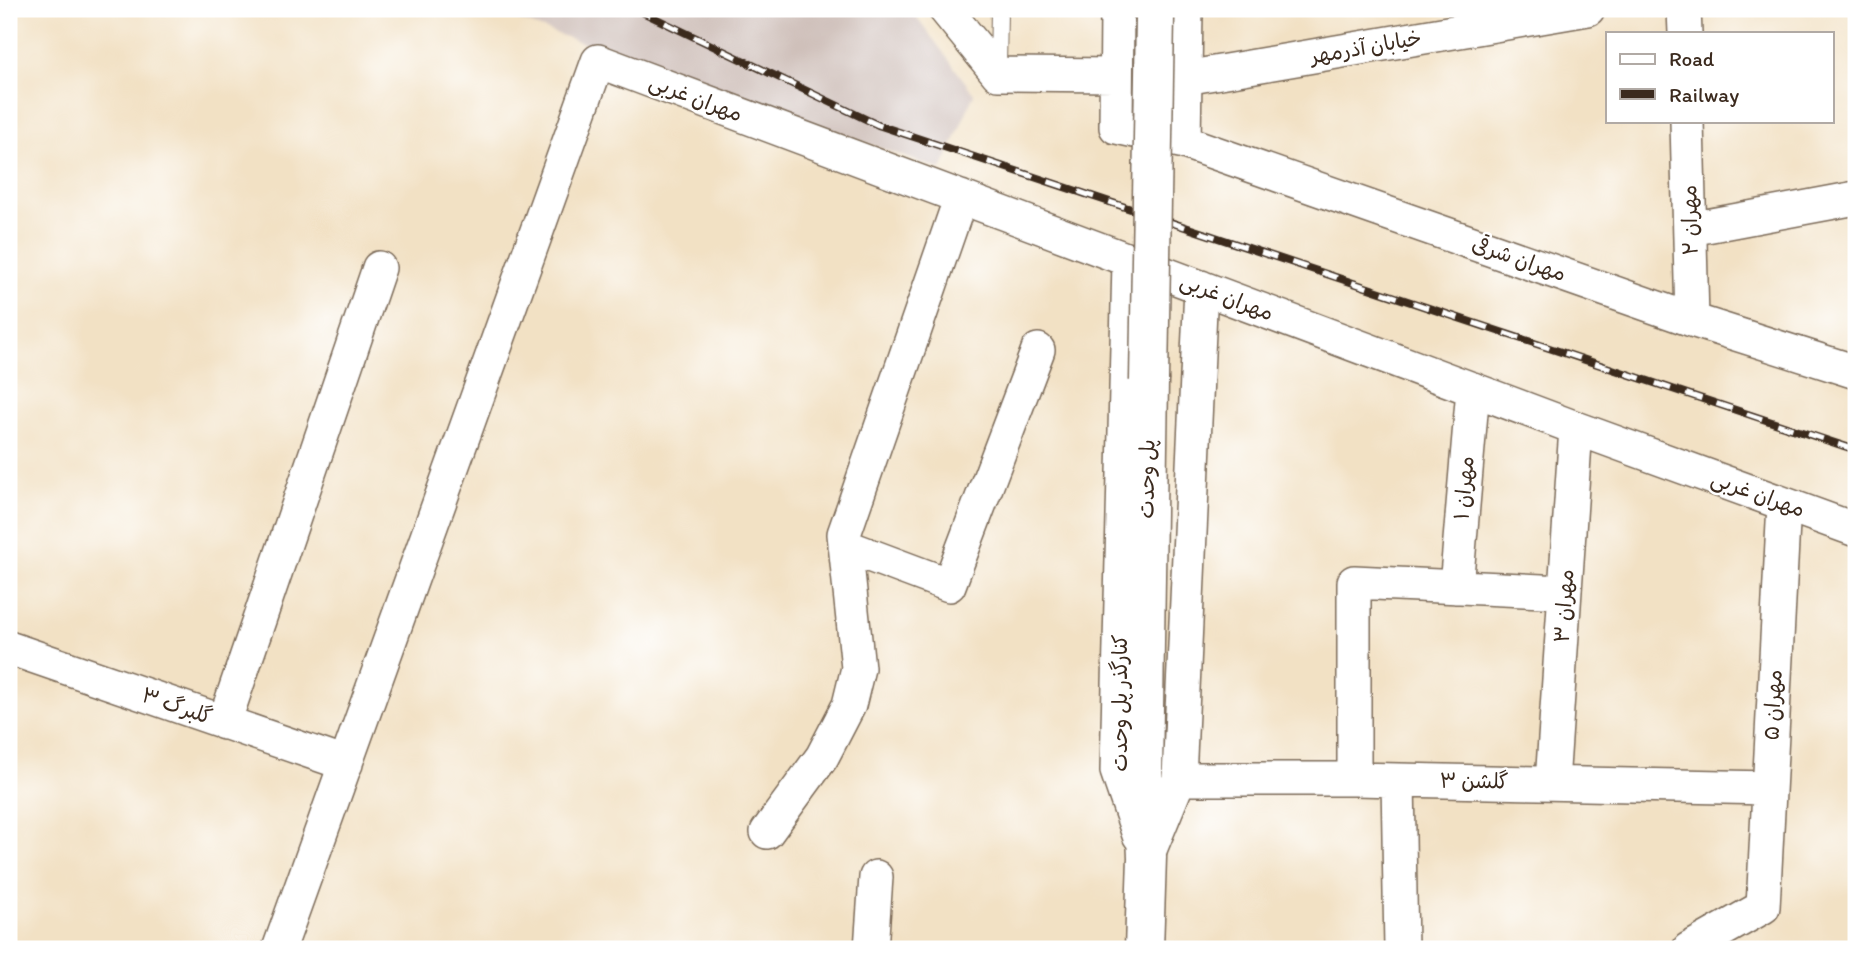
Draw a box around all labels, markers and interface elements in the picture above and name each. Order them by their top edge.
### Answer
street label: خیابان آذرمهر [1307,24,1423,70]
legend [1606,32,1834,122]
text: Road [1669,46,1715,71]
street label: مهران غربی [645,68,746,129]
text: Railway [1669,82,1739,107]
street label: مهران ۲ [1676,184,1703,256]
street label: مهران شرقی [1469,231,1569,286]
street label: مهران غربی [1176,267,1277,328]
street label: پل وحدت [1133,439,1161,519]
street label: مهران ۱ [1448,455,1479,521]
street label: مهران غربی [1707,465,1808,524]
street label: مهران ۳ [1548,568,1579,644]
street label: کنارگذر پل وحدت [1107,634,1133,772]
street label: مهران ۵ [1758,669,1787,741]
street label: گلبرگ ۳ [138,682,216,730]
street label: گلشن ۳ [1439,767,1509,794]

